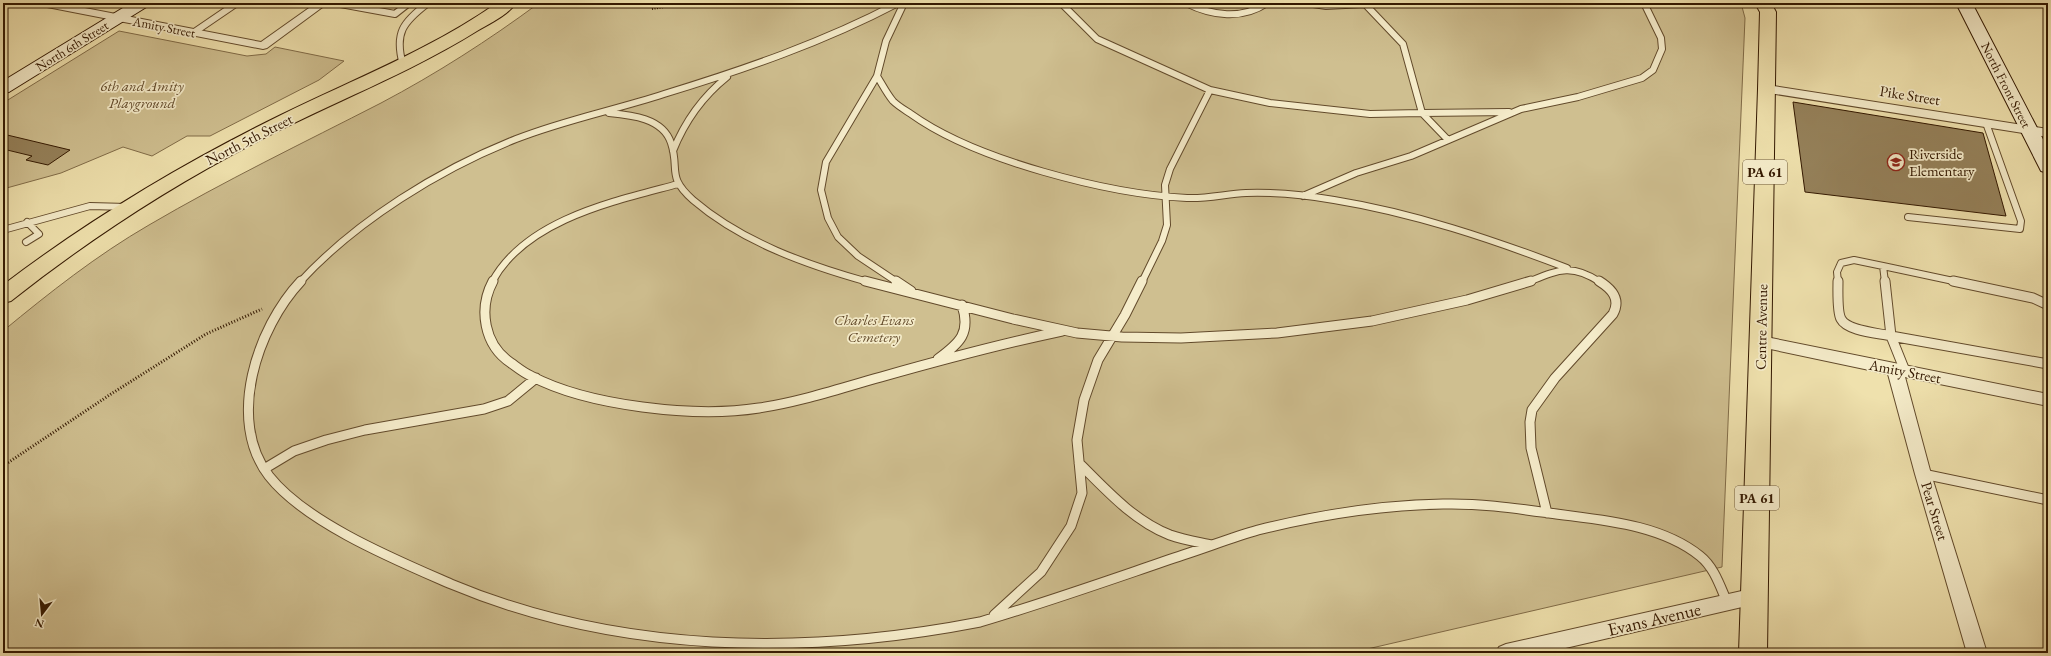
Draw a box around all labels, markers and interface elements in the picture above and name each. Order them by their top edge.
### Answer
street label: Amity Street [130,12,197,41]
street label: North 6th Street [32,17,112,75]
street label: North Front Street [1977,39,2035,131]
park label: 6th and Amity Playground [100,76,184,112]
street label: Pike Street [1878,81,1942,109]
street label: North 5th Street [202,109,296,169]
place label: Riverside Elementary [1909,144,1975,180]
school or university icon: Riverside Elementary [1886,152,1906,172]
road number: PA 61 [1743,160,1787,184]
street label: Centre Avenue [1751,284,1771,370]
park label: Charles Evans Cemetery [834,310,915,346]
street label: Amity Street [1866,355,1943,387]
street label: Pear Street [1917,479,1953,543]
road number: PA 61 [1735,486,1779,510]
north arrow [22,594,62,634]
street label: Evans Avenue [1605,597,1703,641]
text: N [33,616,45,632]

